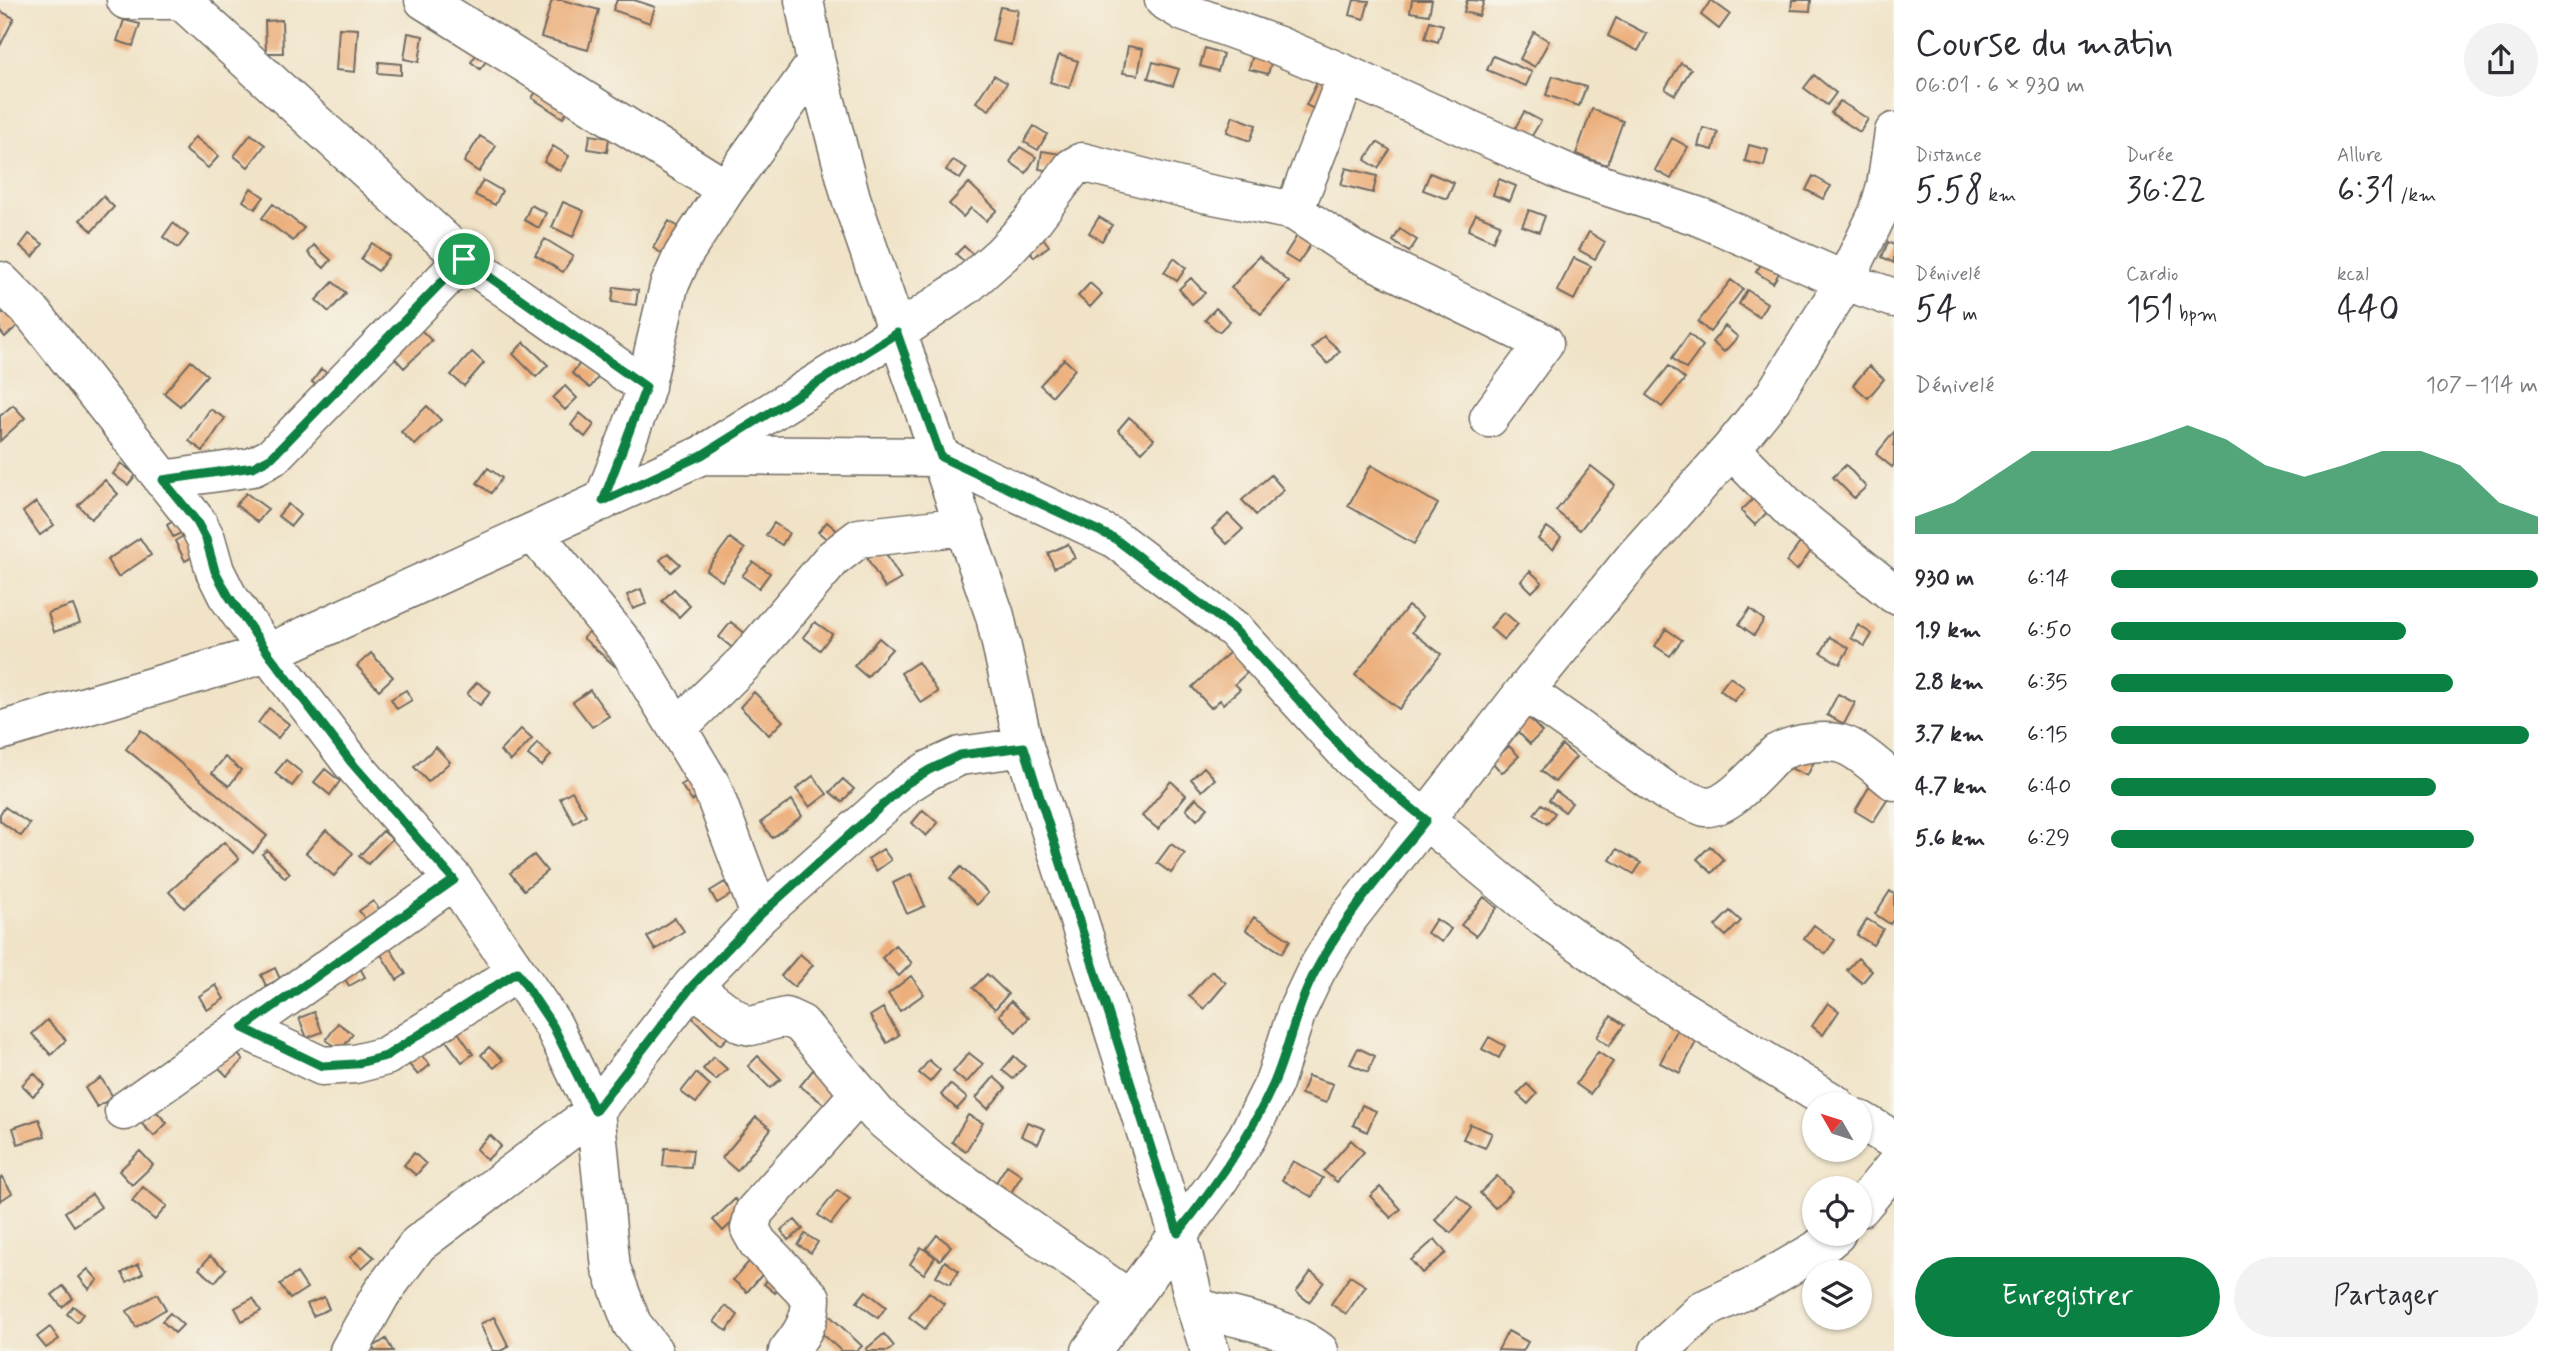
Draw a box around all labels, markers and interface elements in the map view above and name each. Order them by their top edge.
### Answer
text: Course du matin [1915,20,2173,69]
button: share [2464,23,2538,97]
text: 06:01 · 6 × 930 m [1915,71,2085,101]
text: Distance [1915,143,1982,168]
text: Durée [2126,143,2174,168]
text: Allure [2337,143,2383,168]
text: 5.58 [1915,168,1983,214]
text: 36:22 [2126,168,2206,214]
text: 6:31 [2337,168,2395,214]
text: km [1983,183,2016,208]
text: /km [2395,183,2436,208]
pin [434,229,494,289]
icon: arrive [445,240,483,278]
text: Dénivelé [1915,262,1981,287]
text: Cardio [2126,262,2178,287]
text: kcal [2337,262,2369,287]
text: 54 [1915,287,1957,333]
text: 151 [2126,287,2174,333]
text: 440 [2337,287,2400,333]
text: m [1957,302,1978,327]
text: bpm [2174,302,2217,327]
text: Dénivelé [1915,371,1994,401]
text: 107–114 m [2426,371,2538,401]
text: 930 m [1915,564,1974,594]
text: 6:14 [2027,564,2069,594]
text: 1.9 km [1915,616,1981,646]
text: 6:50 [2027,616,2072,646]
text: 2.8 km [1915,668,1984,698]
text: 6:35 [2027,668,2068,698]
text: 3.7 km [1915,720,1984,750]
text: 6:15 [2027,720,2067,750]
text: 4.7 km [1915,772,1987,802]
text: 6:40 [2027,772,2071,802]
text: 5.6 km [1915,824,1985,854]
text: 6:29 [2027,824,2070,854]
north arrow [1802,1092,1872,1162]
map controls [1802,1092,1872,1330]
button: locate [1802,1176,1872,1246]
button: Enregistrer [1915,1257,2220,1337]
button: Partager [2234,1257,2538,1337]
button: layers [1802,1260,1872,1330]

